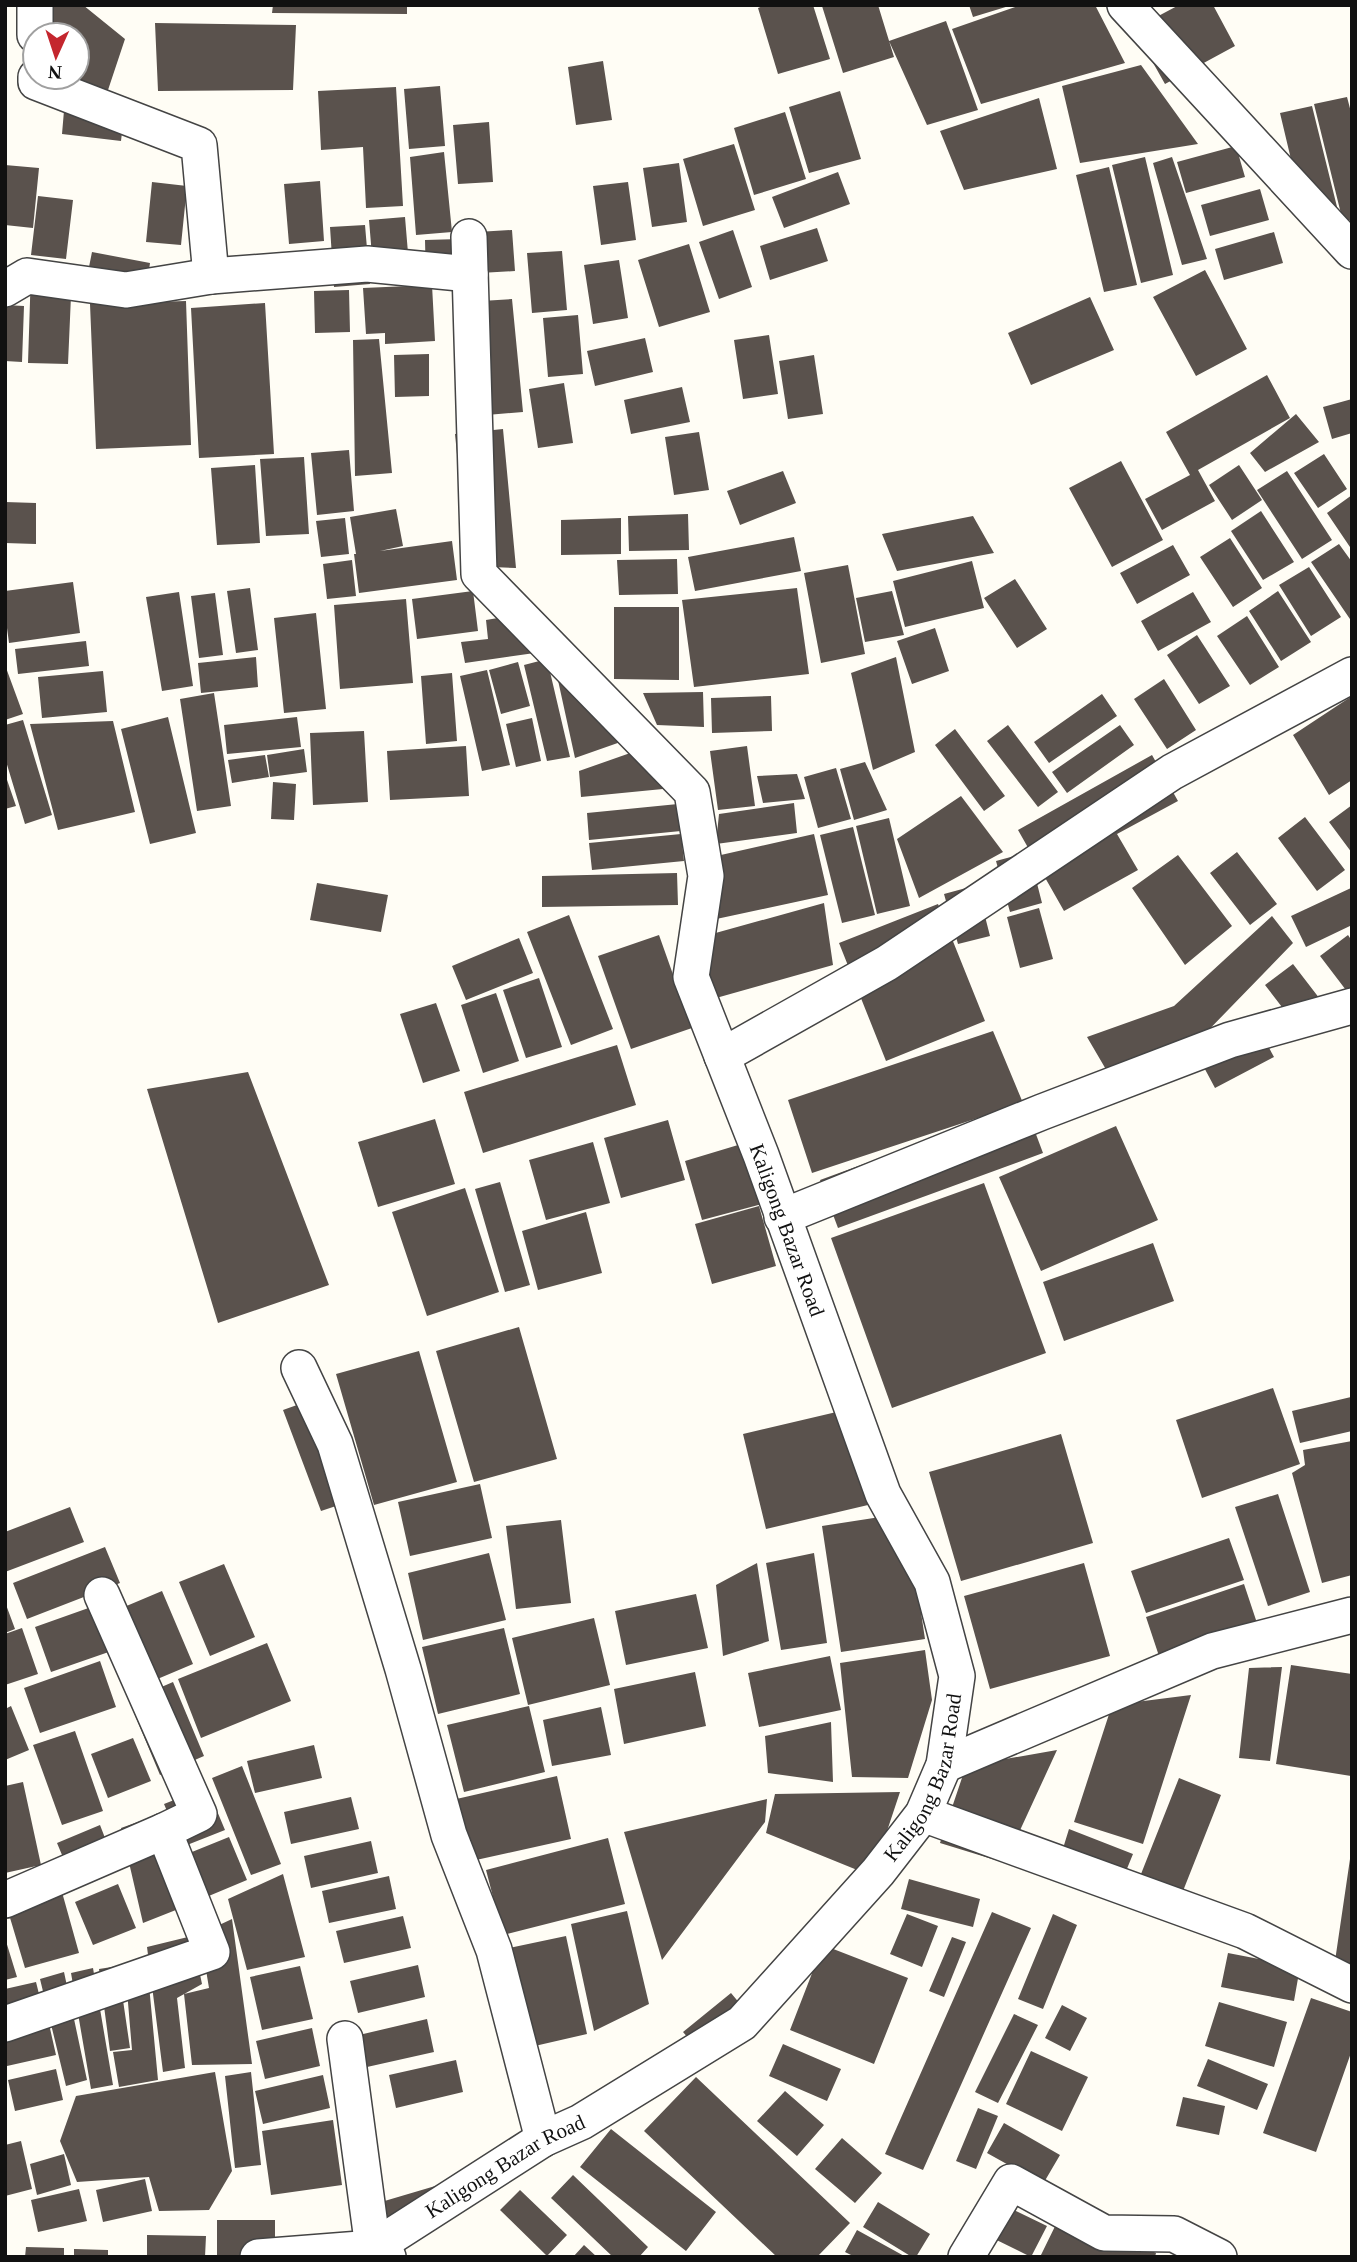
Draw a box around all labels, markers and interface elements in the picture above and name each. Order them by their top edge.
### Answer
north arrow [21,21,91,91]
text: N [47,62,63,83]
street label: Kaligong Bazar Road [745,1140,830,1320]
street label: Kaligong Bazar Road [879,1691,966,1866]
street label: Kaligong Bazar Road [421,2110,589,2223]

